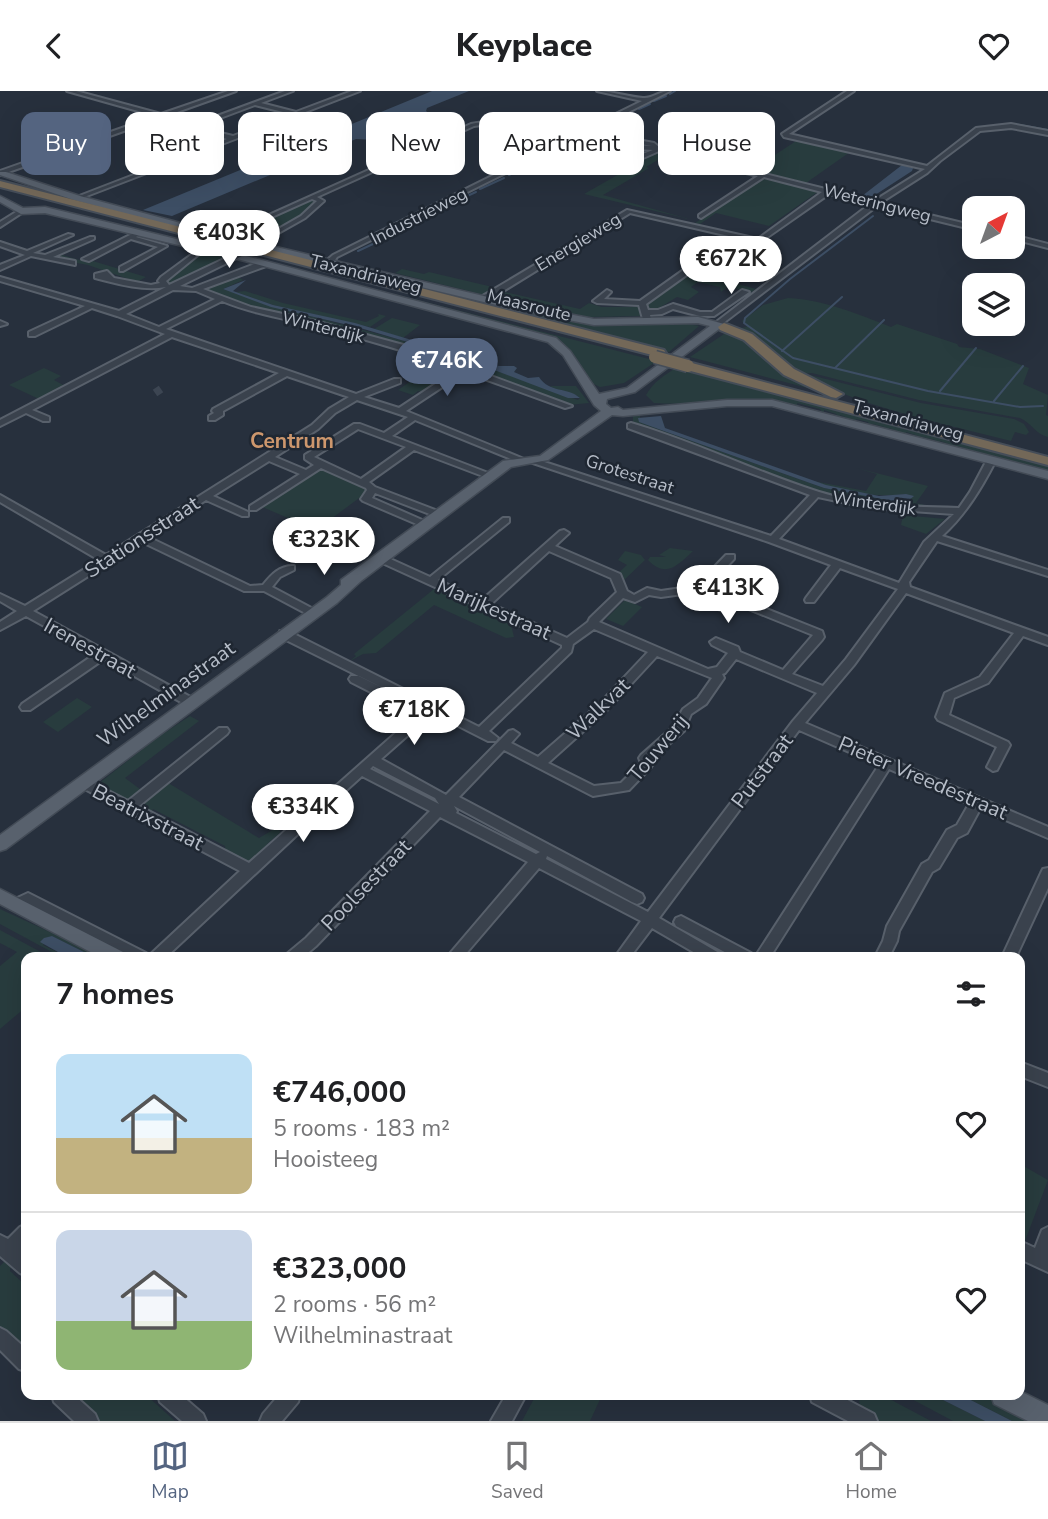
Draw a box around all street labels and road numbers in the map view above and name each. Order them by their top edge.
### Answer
street label: Weteringweg [820,178,934,228]
street label: Industrieweg [367,181,471,251]
street label: Energieweg [531,207,625,277]
street label: Taxandriaweg [308,249,424,299]
street label: Maasroute [485,283,573,327]
street label: Winterdijk [279,305,368,349]
street label: Taxandriaweg [850,394,966,446]
street label: Grotestraat [583,448,678,500]
street label: Winterdijk [831,485,918,521]
street label: Stationsstraat [79,489,205,585]
street label: Marijkestraat [432,571,556,647]
street label: Irenestraat [39,611,142,685]
street label: Wilhelminastraat [92,634,241,753]
street label: Walkvat [560,671,636,746]
street label: Touwerij [621,708,695,788]
street label: Putstraat [725,727,800,814]
street label: Pieter Vreedestraat [834,730,1013,827]
street label: Beatrixstraat [88,777,209,857]
street label: Poolsestraat [315,832,417,937]

